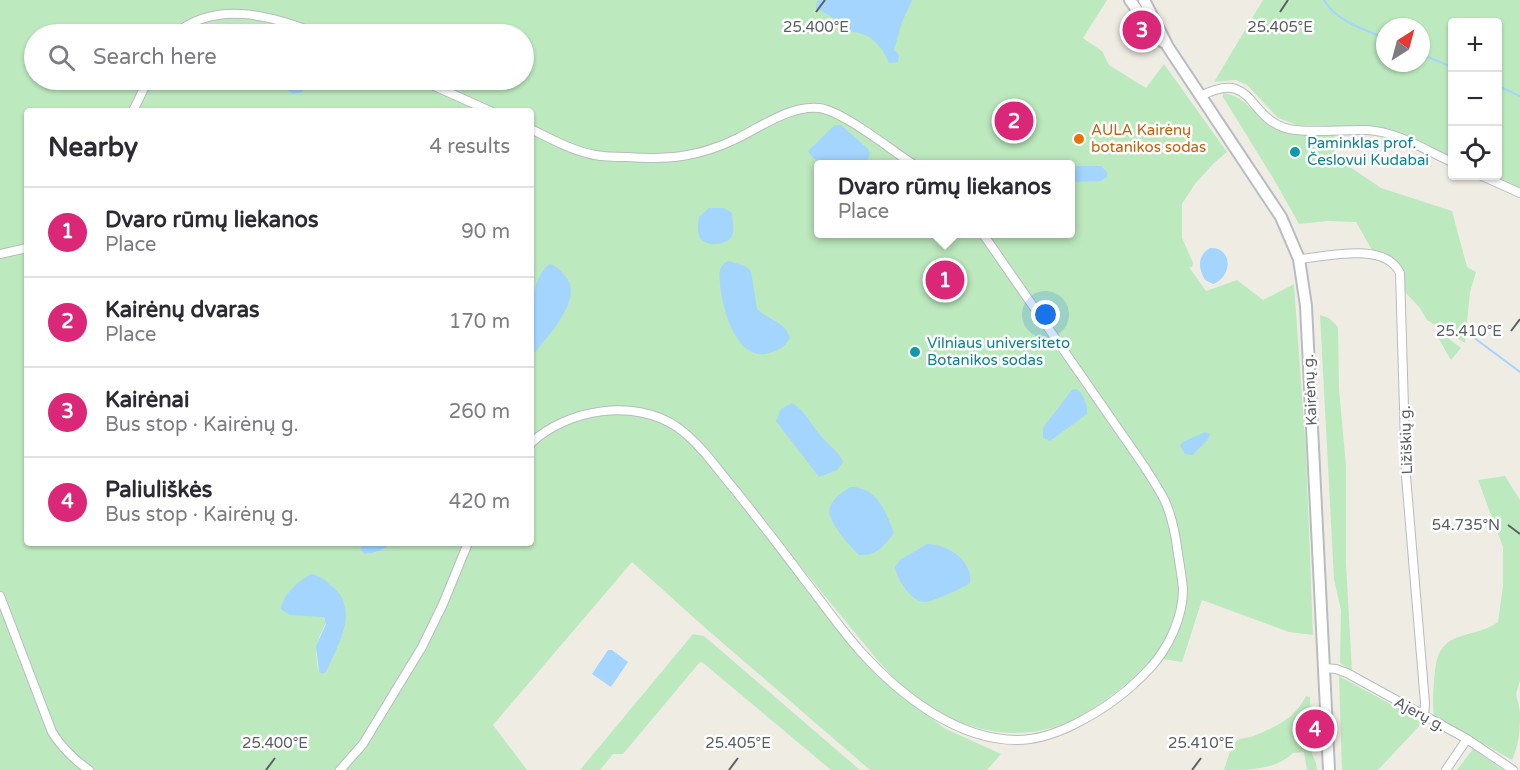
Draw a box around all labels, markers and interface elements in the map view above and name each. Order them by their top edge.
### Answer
pin: 3 [1122,8,1162,52]
text: 25.400°E [783,18,849,36]
text: 25.405°E [1247,18,1313,36]
north arrow [1376,18,1430,72]
map controls [1448,18,1502,180]
button: + [1448,18,1502,72]
search box [24,24,534,90]
icon: search [45,41,78,74]
text: Search here [93,44,217,70]
button: − [1448,72,1502,126]
pin: 2 [994,98,1034,144]
place label: AULA Kairėnų botanikos sodas [1091,121,1206,156]
button: locate [1448,126,1502,180]
text: Nearby [48,132,138,163]
marker: AULA Kairėnų botanikos sodas [1072,132,1086,146]
place label: Paminklas prof. Česlovui Kudabai [1307,134,1429,169]
text: 4 results [430,135,510,159]
marker: Paminklas prof. Česlovui Kudabai [1288,145,1302,159]
popup [814,160,1075,238]
text: Dvaro rūmų liekanos [838,174,1051,200]
text: Place [838,200,889,224]
text: Dvaro rūmų liekanos [105,207,319,233]
text: 1 [61,220,74,244]
text: 90 m [461,220,510,244]
text: Place [105,233,156,257]
pin: 1 [926,258,964,302]
text: Kairėnų dvaras [105,297,260,323]
your location [1031,300,1060,329]
text: 2 [61,310,74,334]
text: 170 m [449,310,510,334]
text: 25.410°E [1436,322,1502,340]
text: Place [105,323,156,347]
place label: Vilniaus universiteto Botanikos sodas [927,334,1070,369]
marker: Vilniaus universiteto Botanikos sodas [908,345,922,359]
street label: Kairėnų g. [1299,354,1321,426]
text: Kairėnai [105,387,189,413]
text: 3 [61,400,74,424]
text: 260 m [449,400,510,424]
street label: Ližiškių g. [1396,405,1416,475]
text: Bus stop · Kairėnų g. [105,413,299,437]
text: Paliuliškės [105,477,212,503]
text: 4 [61,490,74,514]
text: 420 m [449,490,510,514]
text: Bus stop · Kairėnų g. [105,503,299,527]
text: 54.735°N [1432,516,1500,534]
street label: Ajerų g. [1391,693,1449,735]
pin: 4 [1296,706,1334,752]
text: 25.400°E [242,734,308,752]
text: 25.405°E [705,734,771,752]
text: 25.410°E [1168,734,1234,752]

